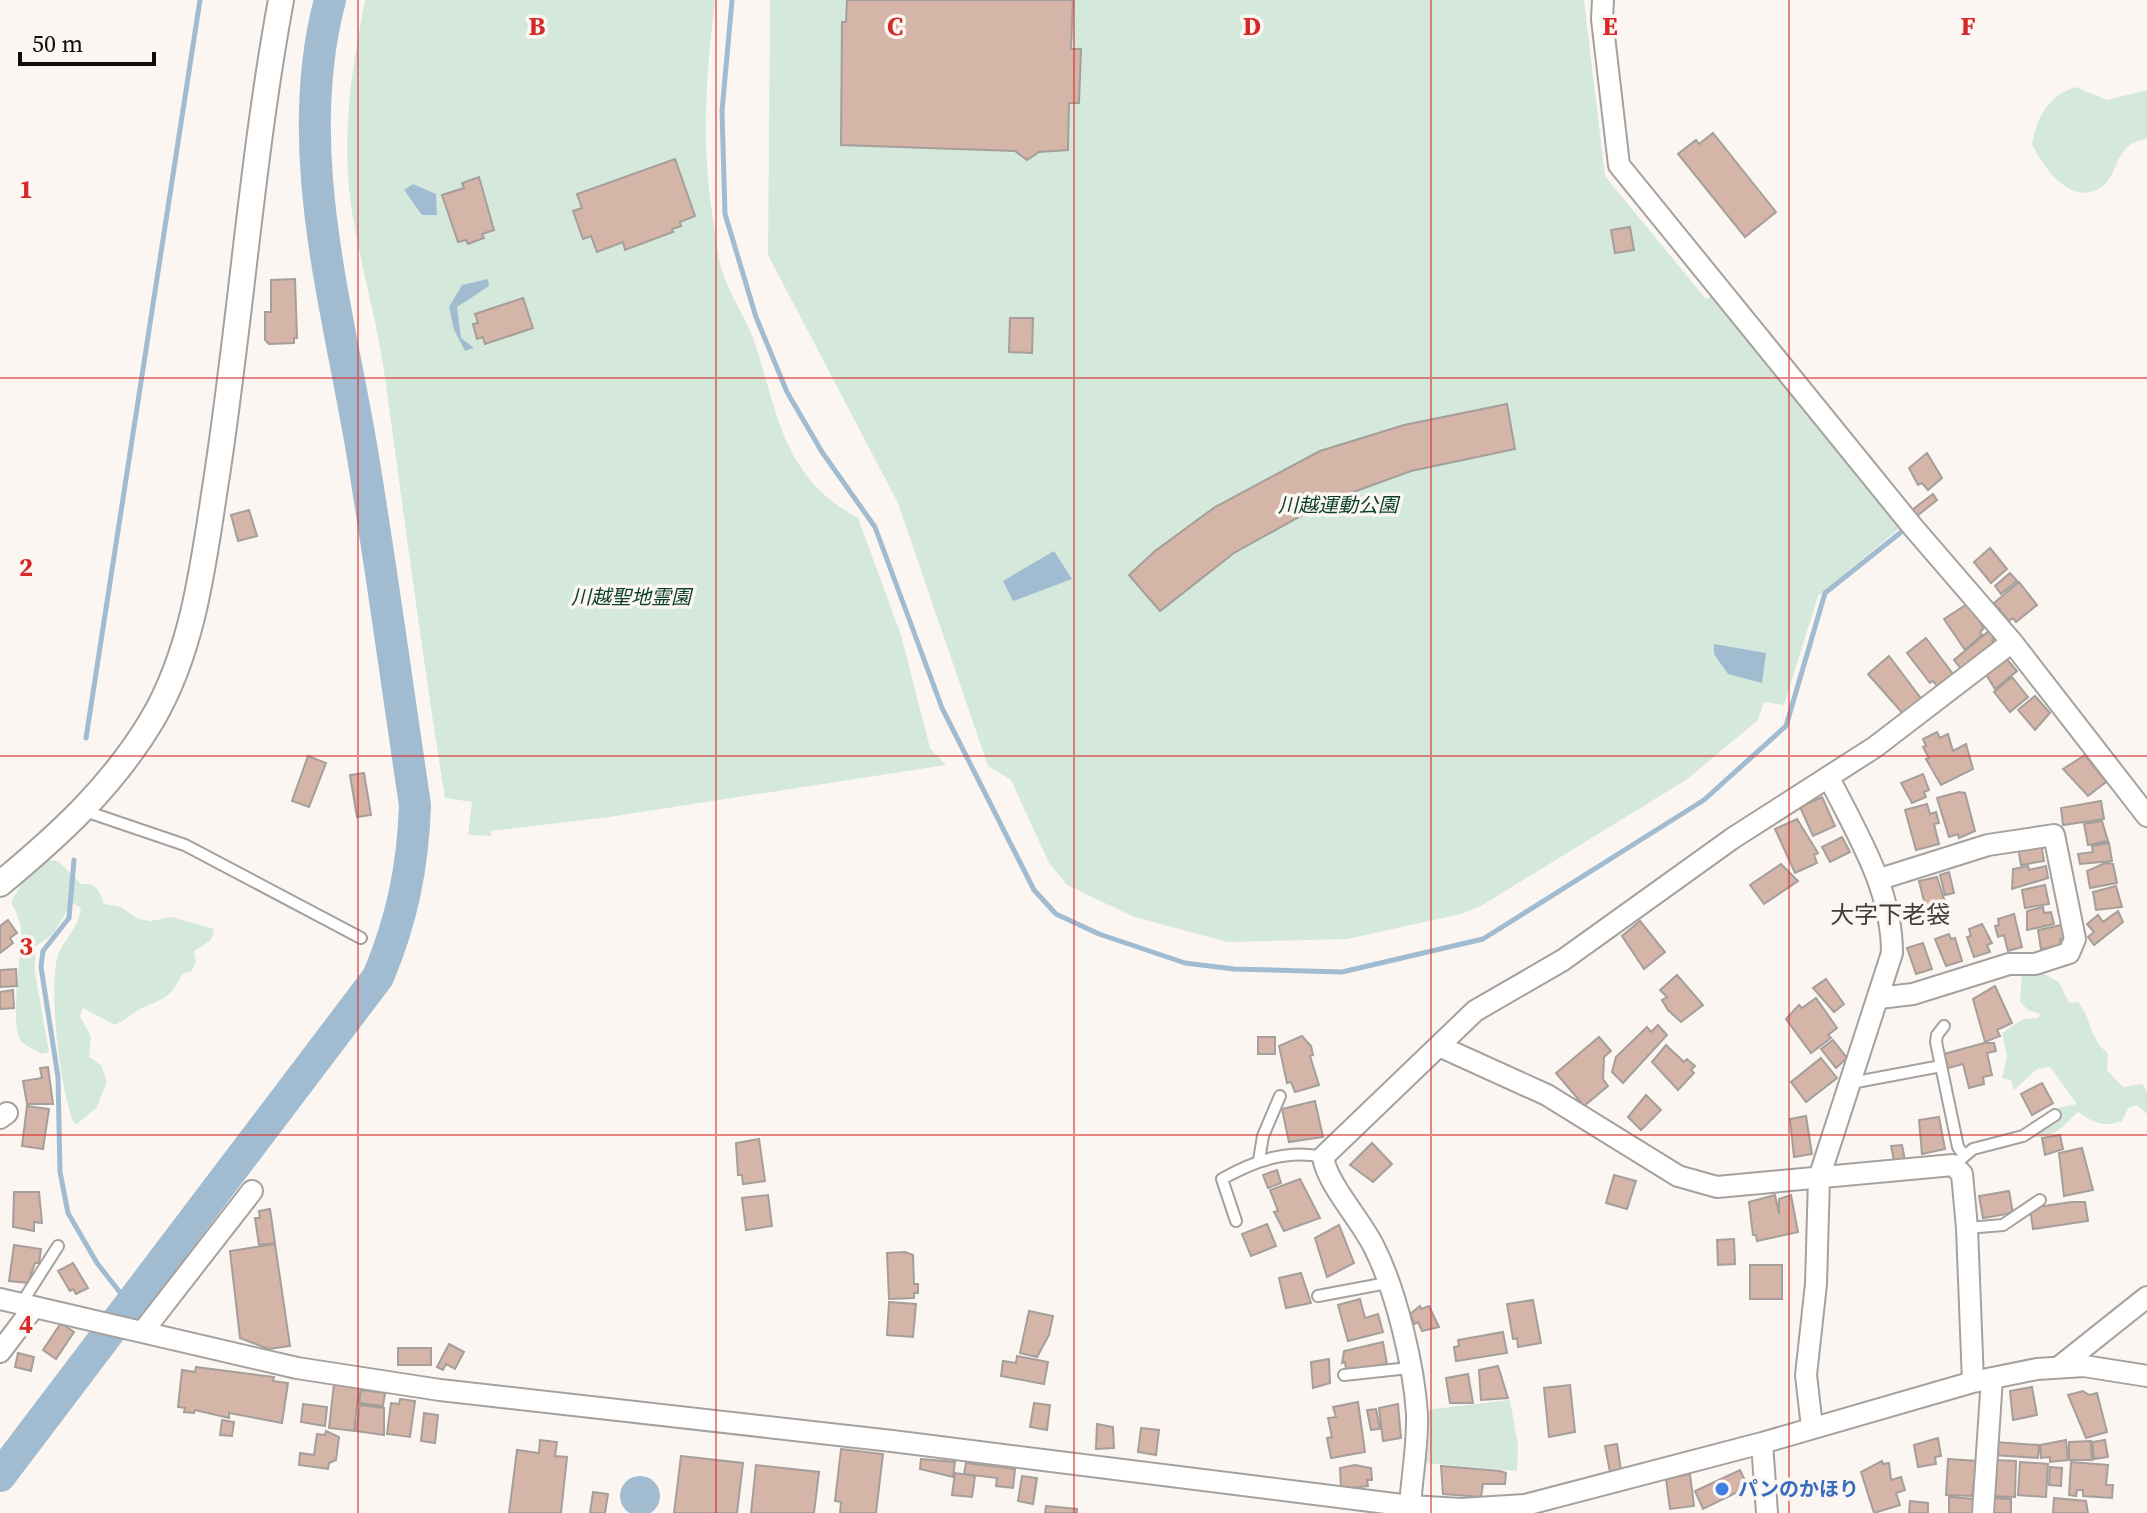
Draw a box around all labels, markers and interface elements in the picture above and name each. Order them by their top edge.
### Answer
text: B [529,8,546,44]
text: C [887,8,903,44]
text: D [1243,8,1261,44]
text: E [1602,8,1618,44]
text: F [1960,8,1976,44]
scale bar [20,16,154,66]
text: 50 m [32,27,83,60]
text: 1 [19,171,33,207]
park label: 川越運動公園 [1278,491,1401,519]
text: 2 [19,549,33,585]
park label: 川越聖地霊園 [571,583,694,611]
district label: 大字下老袋 [1830,898,1950,931]
text: 3 [19,928,33,964]
text: 4 [19,1306,33,1342]
place label: パンのかほり [1738,1475,1859,1503]
marker: パンのかほり [1713,1480,1731,1498]

